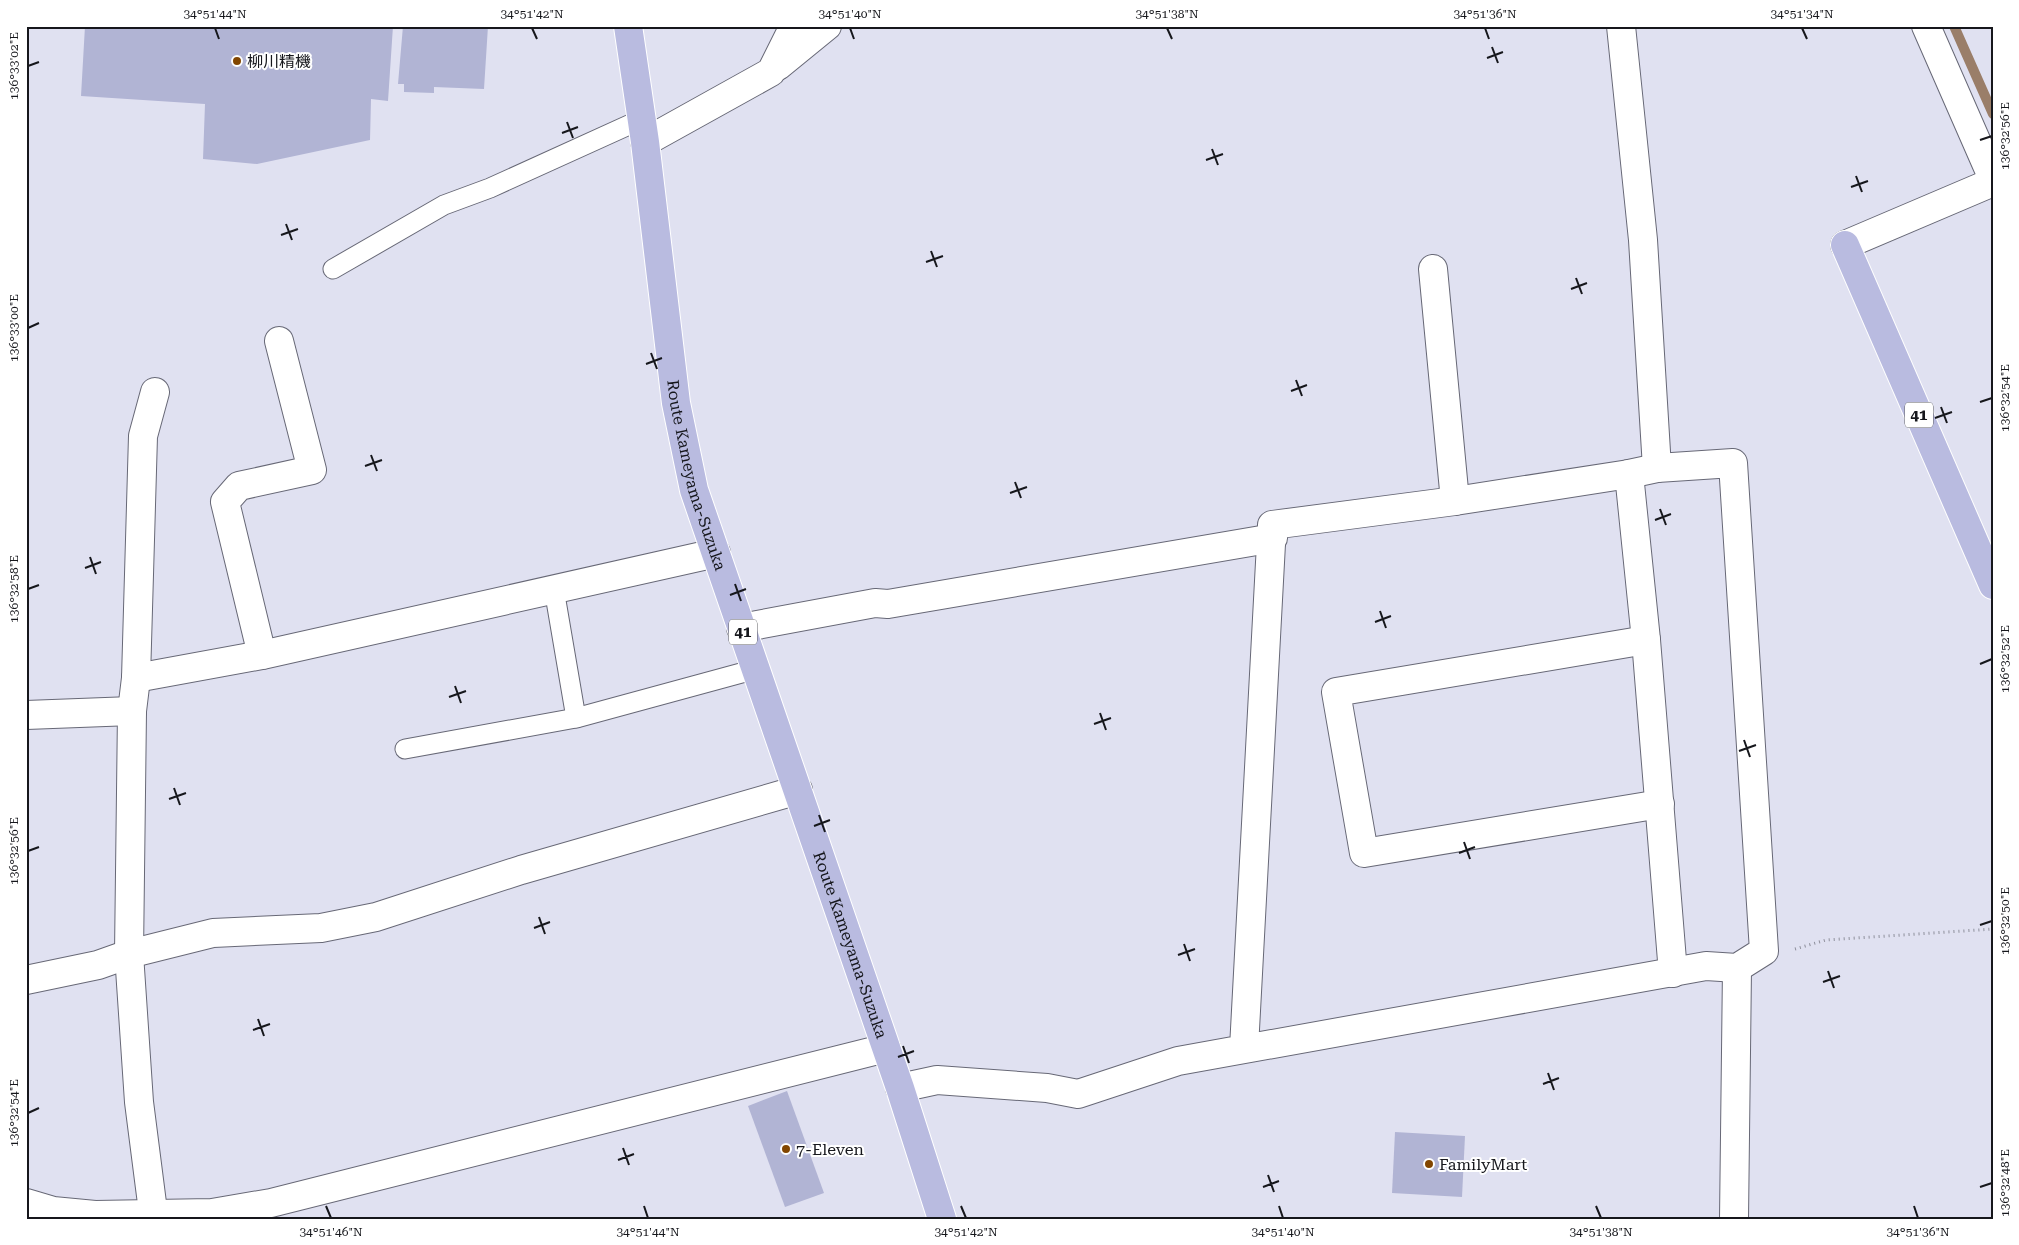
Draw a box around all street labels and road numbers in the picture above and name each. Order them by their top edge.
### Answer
street label: Route Kameyama-Suzuka [664,379,731,573]
road number: 41 [1905,402,1933,428]
road number: 41 [729,620,757,644]
street label: Route Kameyama-Suzuka [810,849,892,1041]

